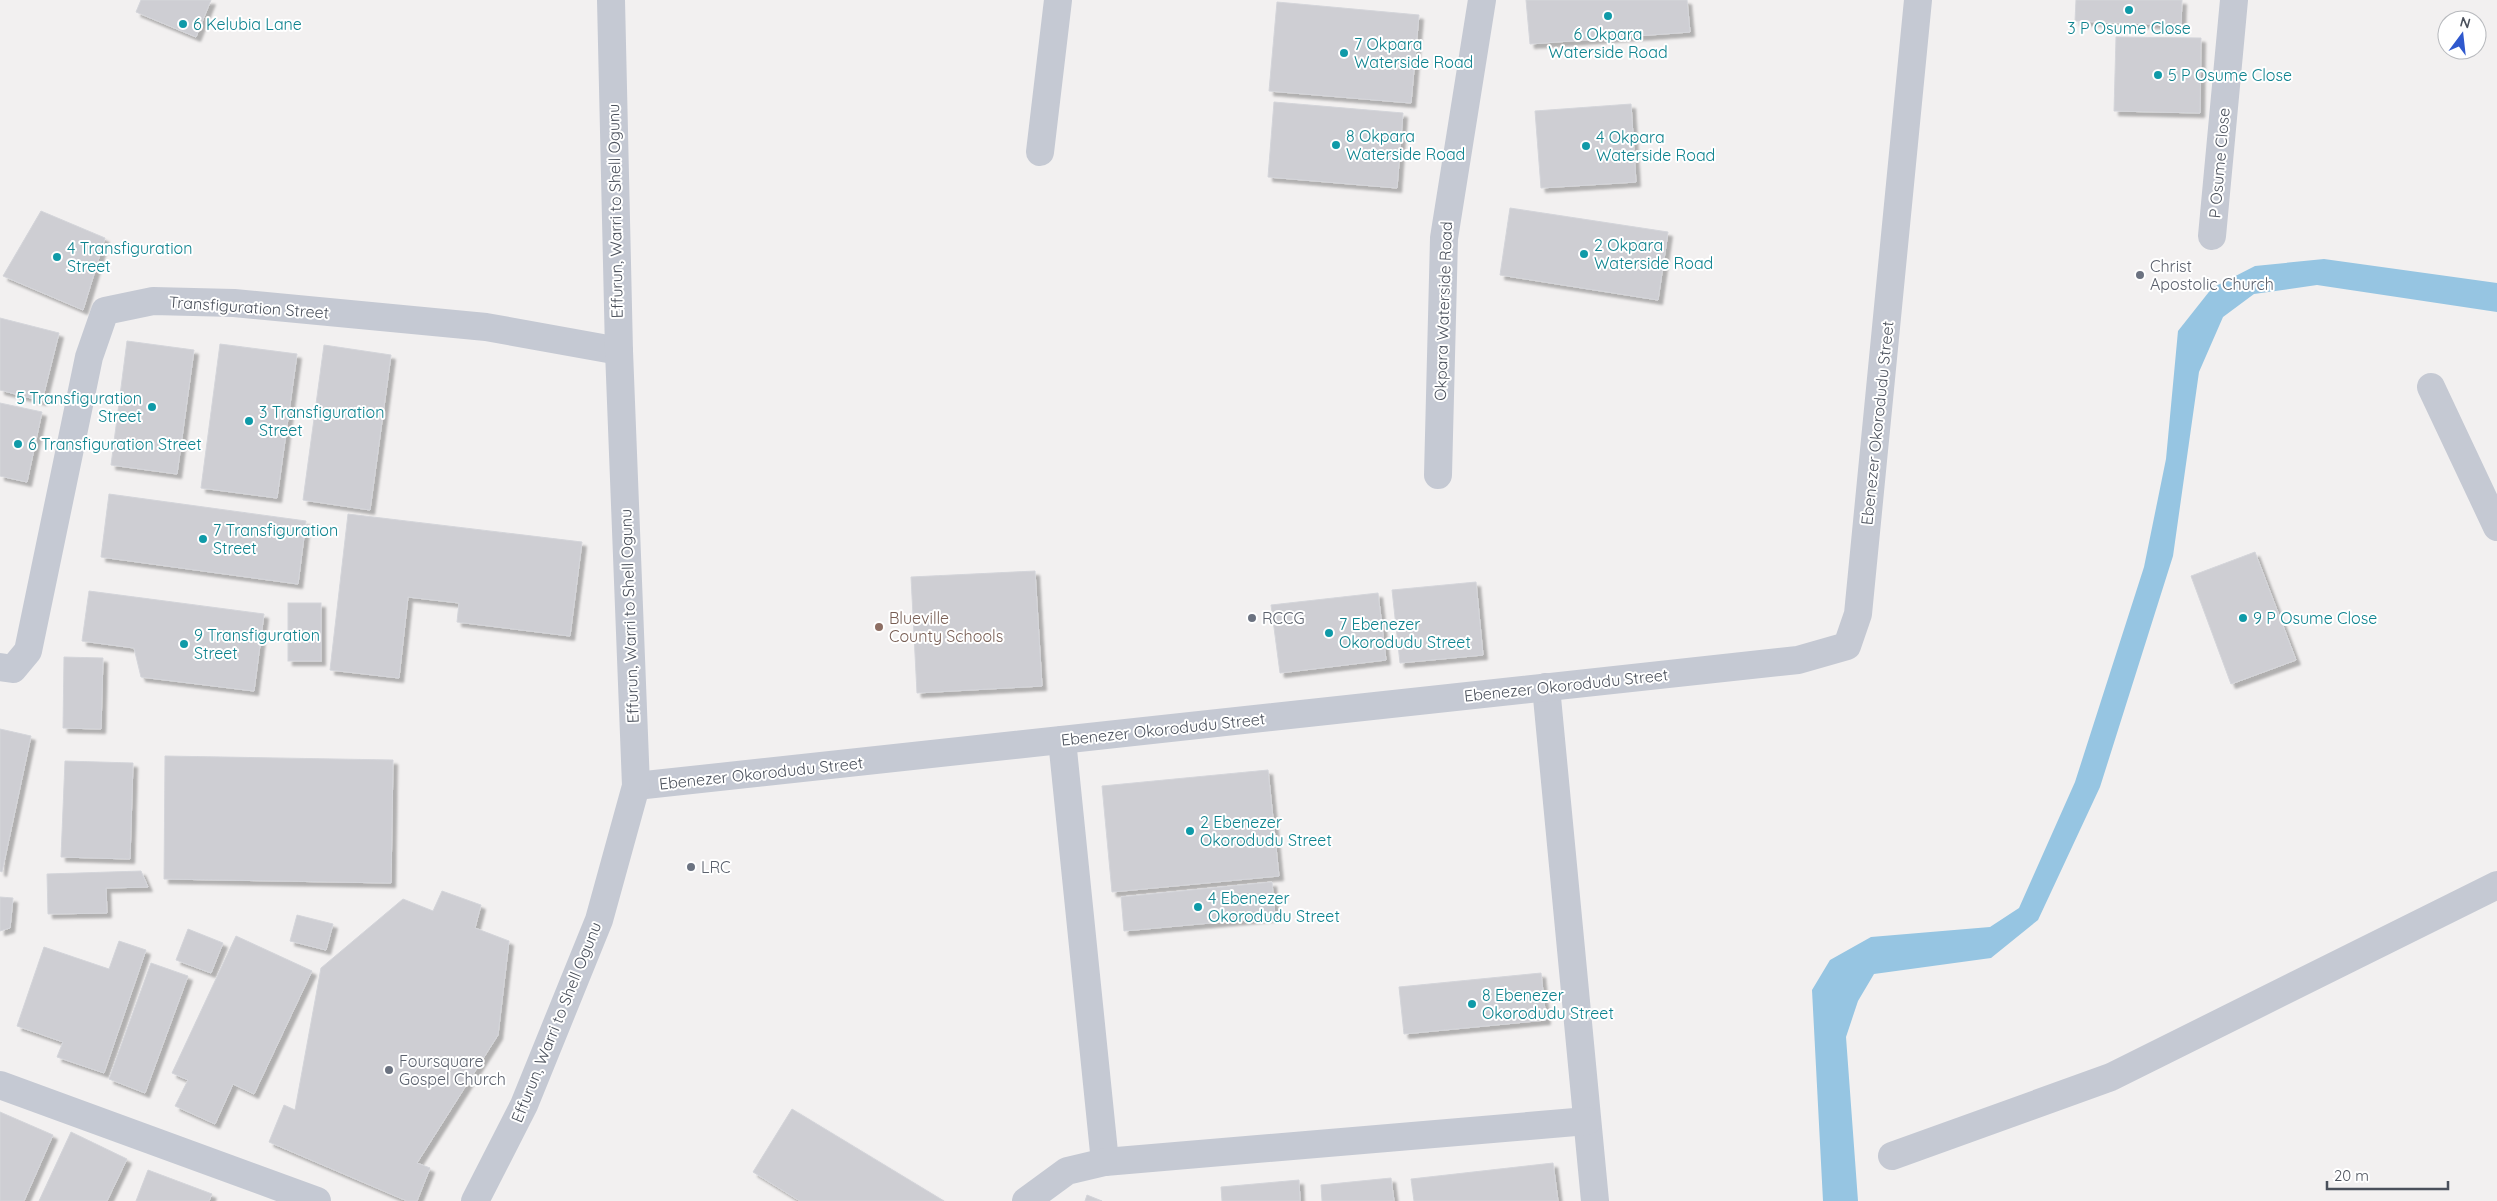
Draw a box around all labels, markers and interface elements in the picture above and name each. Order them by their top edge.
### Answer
marker: 3 P Osume Close [2123,4,2135,16]
marker: 6 Okpara Waterside Road [1602,10,1614,22]
north arrow [2437,10,2487,60]
text: N [2458,12,2473,32]
place label: 6 Kelubia Lane [193,14,302,34]
marker: 6 Kelubia Lane [177,18,189,30]
place label: 3 P Osume Close [2067,18,2191,38]
place label: 6 Okpara Waterside Road [1548,24,1668,62]
place label: 7 Okpara Waterside Road [1354,34,1473,72]
marker: 7 Okpara Waterside Road [1338,47,1350,59]
place label: 5 P Osume Close [2168,65,2292,85]
marker: 5 P Osume Close [2152,69,2164,81]
street label: Effurun, Warri to Shell Ogunu [603,104,627,318]
street label: P Osume Close [2204,107,2234,219]
place label: 8 Okpara Waterside Road [1346,126,1465,164]
place label: 4 Okpara Waterside Road [1596,127,1715,165]
marker: 8 Okpara Waterside Road [1330,139,1342,151]
marker: 4 Okpara Waterside Road [1580,140,1592,152]
street label: Okpara Waterside Road [1430,221,1456,401]
place label: 2 Okpara Waterside Road [1594,235,1713,273]
place label: 4 Transfiguration Street [67,238,192,276]
marker: 2 Okpara Waterside Road [1578,248,1590,260]
marker: 4 Transfiguration Street [51,251,63,263]
place label: Christ Apostolic Church [2150,256,2274,294]
marker: Christ Apostolic Church [2134,269,2146,281]
street label: Transfiguration Street [168,291,330,323]
street label: Ebenezer Okorodudu Street [1856,320,1898,526]
place label: 5 Transfiguration Street [16,388,142,426]
marker: 5 Transfiguration Street [146,401,158,413]
place label: 3 Transfiguration Street [259,402,384,440]
marker: 3 Transfiguration Street [243,415,255,427]
place label: 6 Transfiguration Street [28,434,202,454]
marker: 6 Transfiguration Street [12,438,24,450]
street label: Effurun, Warri to Shell Ogunu [615,508,643,724]
place label: 7 Transfiguration Street [213,520,338,558]
marker: 7 Transfiguration Street [197,533,209,545]
place label: Blueville County Schools [889,608,1003,646]
place label: RCCG [1262,608,1305,628]
place label: 9 P Osume Close [2253,608,2377,628]
marker: RCCG [1246,612,1258,624]
marker: 9 P Osume Close [2237,612,2249,624]
place label: 7 Ebenezer Okorodudu Street [1339,614,1471,652]
marker: Blueville County Schools [873,621,885,633]
place label: 9 Transfiguration Street [194,625,320,663]
marker: 7 Ebenezer Okorodudu Street [1323,627,1335,639]
marker: 9 Transfiguration Street [178,638,190,650]
street label: Ebenezer Okorodudu Street [1463,664,1669,706]
street label: Ebenezer Okorodudu Street [1060,708,1266,750]
street label: Ebenezer Okorodudu Street [658,752,864,794]
place label: 2 Ebenezer Okorodudu Street [1200,812,1332,850]
marker: 2 Ebenezer Okorodudu Street [1184,825,1196,837]
place label: LRC [701,857,731,877]
marker: LRC [685,861,697,873]
place label: 4 Ebenezer Okorodudu Street [1208,888,1340,926]
marker: 4 Ebenezer Okorodudu Street [1192,901,1204,913]
street label: Effurun, Warri to Shell Ogunu [507,919,605,1125]
place label: 8 Ebenezer Okorodudu Street [1482,985,1614,1023]
marker: 8 Ebenezer Okorodudu Street [1466,998,1478,1010]
place label: Foursquare Gospel Church [399,1051,506,1089]
marker: Foursquare Gospel Church [383,1064,395,1076]
scale bar [2327,1158,2448,1190]
text: 20 m [2334,1166,2369,1185]

